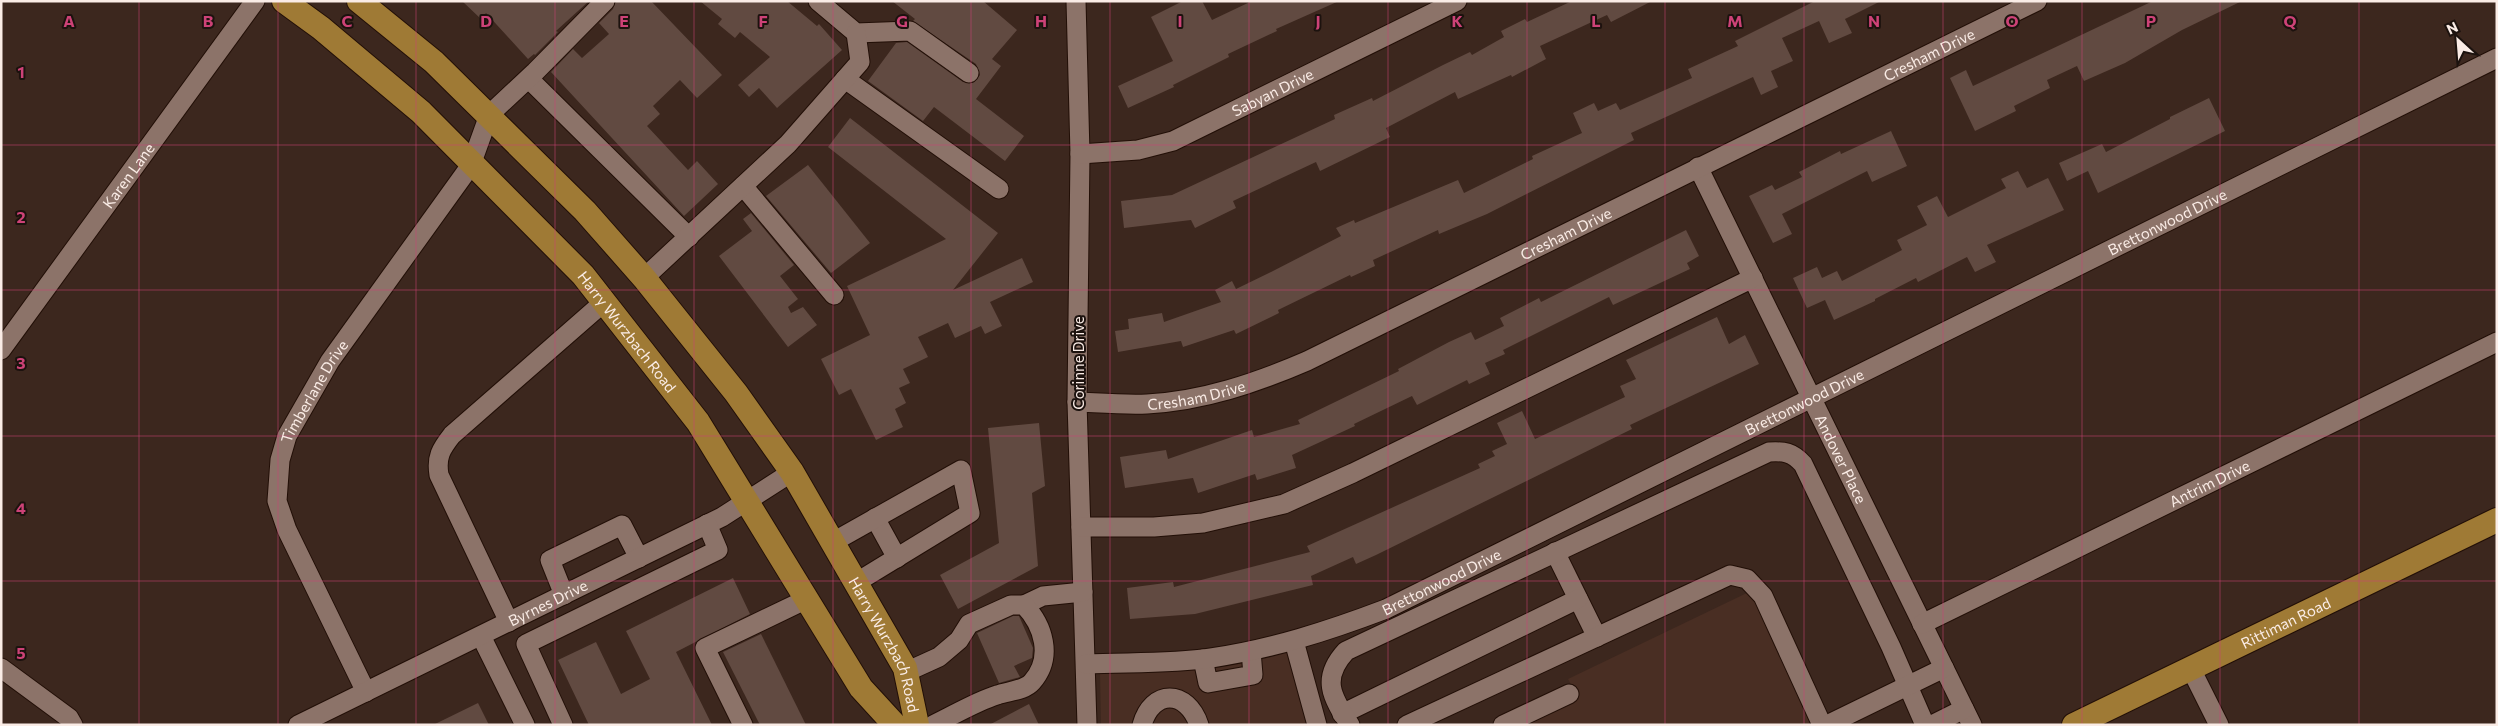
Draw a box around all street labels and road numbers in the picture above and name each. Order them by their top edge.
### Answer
street label: Cresham Drive [1880,24,1978,84]
street label: Sabyan Drive [1229,64,1316,120]
street label: Karen Lane [98,139,158,211]
street label: Brettonwood Drive [2105,185,2229,259]
street label: Cresham Drive [1517,203,1614,264]
street label: Harry Wurzbach Road [574,267,680,396]
street label: Corinne Drive [1069,316,1087,410]
street label: Timberlane Drive [277,336,351,445]
street label: Brettonwood Drive [1742,365,1867,439]
street label: Cresham Drive [1147,376,1247,413]
street label: Andover Place [1812,411,1871,506]
street label: Antrim Drive [2166,456,2253,510]
street label: Brettonwood Drive [1379,545,1504,619]
street label: Harry Wurzbach Road [845,574,923,714]
street label: Byrnes Drive [505,576,590,630]
street label: Rittiman Road [2238,593,2333,652]

